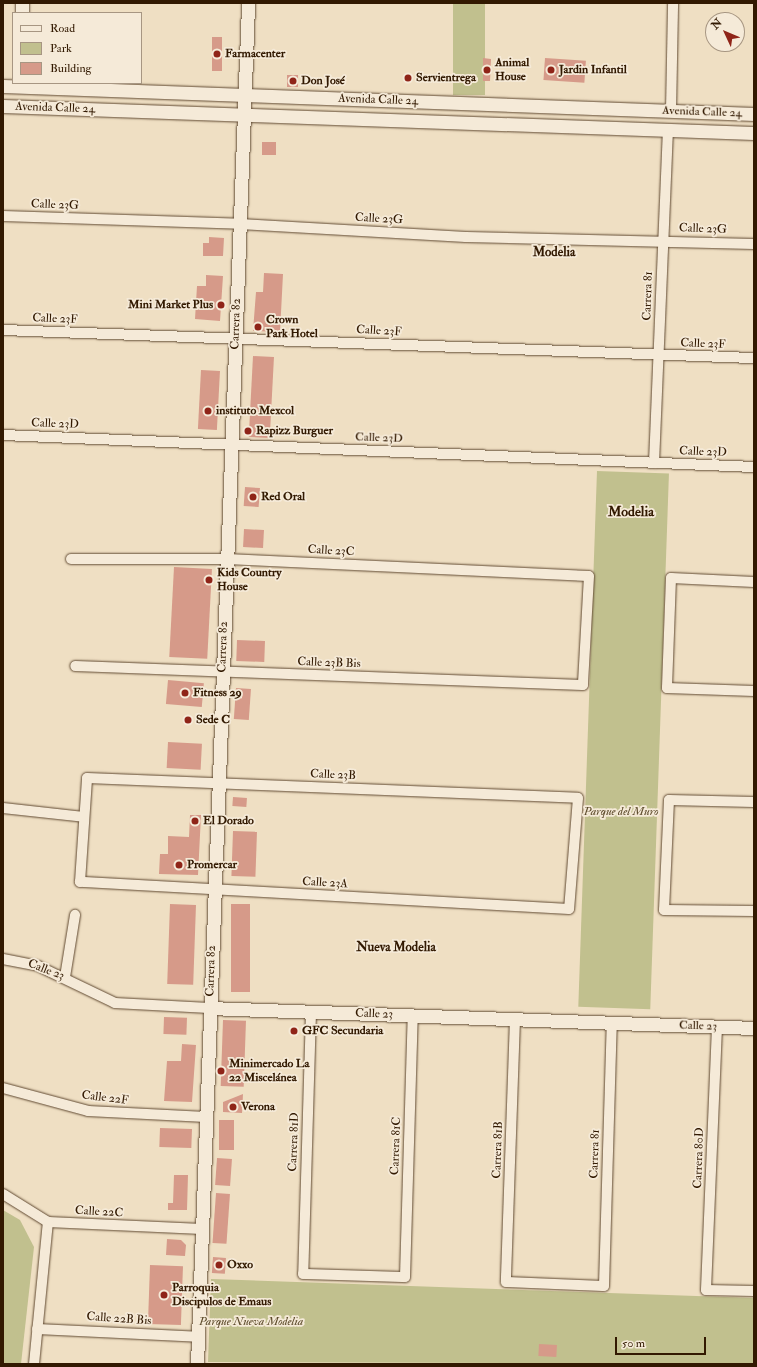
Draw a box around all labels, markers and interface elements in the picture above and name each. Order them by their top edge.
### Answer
legend [12,12,142,84]
north arrow [705,12,745,52]
text: N [709,16,725,32]
text: Road [50,21,75,36]
text: Park [50,41,72,56]
place label: Farmacenter [225,47,285,61]
marker: Farmacenter [212,49,222,59]
place label: Animal House [495,56,529,84]
text: Building [50,61,91,76]
place label: Jardin Infantil [559,63,627,77]
marker: Animal House [482,65,492,75]
marker: Jardin Infantil [546,65,556,75]
place label: Servientrega [416,71,476,85]
marker: Servientrega [403,73,413,83]
place label: Don José [301,74,345,88]
marker: Don José [288,76,298,86]
street label: Avenida Calle 24 [338,91,418,109]
street label: Avenida Calle 24 [15,99,95,117]
street label: Avenida Calle 24 [662,103,742,121]
street label: Calle 23G [31,197,79,213]
street label: Calle 23G [355,211,403,227]
street label: Calle 23G [679,221,727,237]
district label: Modelia [533,244,575,260]
street label: Carrera 81 [640,271,656,321]
place label: Mini Market Plus [128,298,213,312]
street label: Carrera 82 [228,298,244,350]
marker: Mini Market Plus [216,300,226,310]
street label: Calle 23F [32,311,78,327]
place label: Crown Park Hotel [266,313,318,341]
marker: Crown Park Hotel [253,322,263,332]
street label: Calle 23F [356,323,402,339]
street label: Calle 23F [680,336,726,352]
place label: instituto Mexcol [216,404,294,418]
marker: instituto Mexcol [203,406,213,416]
street label: Calle 23D [31,416,79,432]
place label: Rapizz Burguer [256,424,333,438]
marker: Rapizz Burguer [243,426,253,436]
street label: Calle 23D [355,430,403,446]
street label: Calle 23D [679,444,727,460]
place label: Red Oral [261,490,305,504]
marker: Red Oral [248,492,258,502]
district label: Modelia [608,504,654,520]
street label: Calle 23C [307,543,355,559]
place label: Kids Country House [217,566,282,594]
marker: Kids Country House [204,575,214,585]
street label: Carrera 82 [215,621,231,673]
street label: Calle 23B Bis [297,655,361,671]
place label: Fitness 29 [193,686,242,700]
marker: Fitness 29 [180,688,190,698]
place label: Sede C [196,713,230,727]
marker: Sede C [183,715,193,725]
street label: Calle 23B [310,767,356,783]
park label: Parque del Muro [584,805,658,819]
place label: El Dorado [203,814,254,828]
marker: El Dorado [190,816,200,826]
place label: Promercar [187,858,237,872]
marker: Promercar [174,860,184,870]
street label: Calle 23A [302,875,348,891]
district label: Nueva Modelia [356,939,436,955]
street label: Carrera 82 [203,945,219,997]
street label: Calle 23 [26,956,66,984]
street label: Calle 23 [355,1006,393,1022]
street label: Calle 23 [679,1018,717,1034]
place label: GFC Secundaria [302,1024,383,1038]
marker: GFC Secundaria [289,1026,299,1036]
place label: Minimercado La 22 Miscelánea [229,1057,310,1085]
marker: Minimercado La 22 Miscelánea [216,1066,226,1076]
street label: Calle 22F [81,1088,129,1108]
place label: Verona [241,1100,275,1114]
marker: Verona [228,1102,238,1112]
street label: Carrera 81D [286,1112,302,1172]
street label: Carrera 81C [388,1117,404,1175]
street label: Carrera 81B [490,1121,506,1179]
street label: Carrera 80D [691,1127,707,1189]
street label: Carrera 81 [587,1129,603,1179]
street label: Calle 22C [75,1204,123,1220]
place label: Oxxo [227,1258,253,1272]
marker: Oxxo [214,1260,224,1270]
place label: Parroquia Discipulos de Emaus [172,1281,271,1309]
marker: Parroquia Discipulos de Emaus [159,1290,169,1300]
street label: Calle 22B Bis [86,1310,152,1328]
park label: Parque Nueva Modelia [199,1315,303,1329]
scale bar [617,1329,708,1355]
text: 50 m [622,1336,645,1351]

